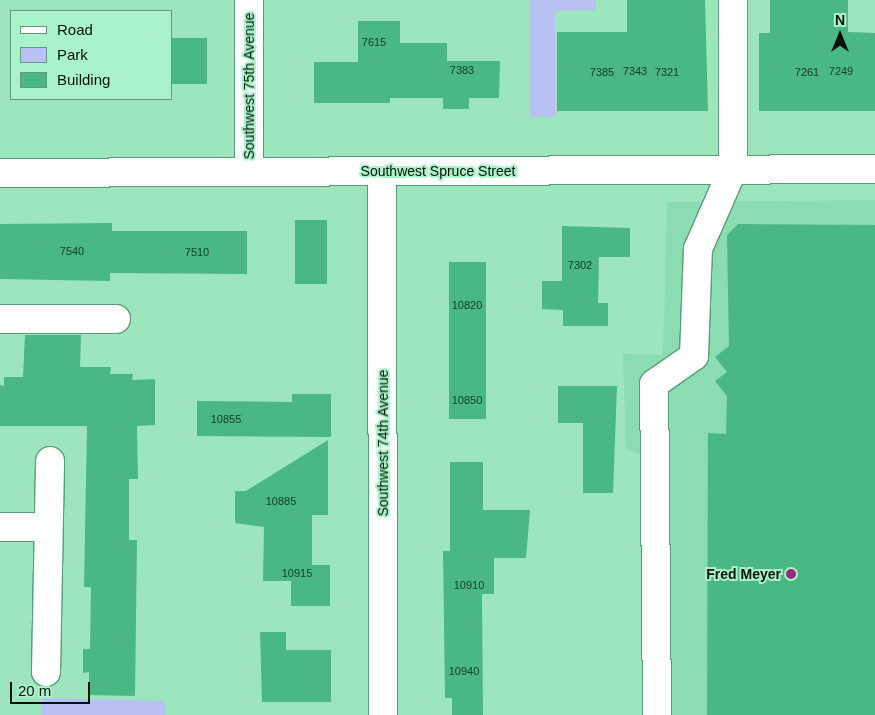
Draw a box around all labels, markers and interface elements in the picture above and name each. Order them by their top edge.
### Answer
legend [10,10,172,100]
north arrow [815,10,865,60]
street label: Southwest 75th Avenue [241,12,257,160]
text: N [835,12,845,28]
text: Road [57,21,93,38]
house number: 7615 [362,35,386,49]
text: Park [57,46,88,63]
house number: 7383 [450,63,474,77]
house number: 7343 [623,64,647,78]
house number: 7249 [829,64,853,78]
house number: 7385 [590,65,614,79]
house number: 7321 [655,65,679,79]
house number: 7261 [795,65,819,79]
text: Building [57,71,110,88]
street label: Southwest Spruce Street [361,163,515,179]
house number: 7540 [60,244,84,258]
house number: 7510 [185,245,209,259]
house number: 7302 [568,258,592,272]
house number: 10820 [452,298,482,312]
street label: Southwest 74th Avenue [375,369,391,517]
house number: 10850 [452,393,482,407]
house number: 10855 [211,412,241,426]
house number: 10885 [266,494,296,508]
house number: 10915 [282,566,312,580]
place label: Fred Meyer [706,566,781,582]
marker: Fred Meyer [785,568,797,580]
house number: 10910 [454,578,484,592]
house number: 10940 [449,664,479,678]
scale bar [12,672,92,704]
text: 20 m [18,682,51,699]

